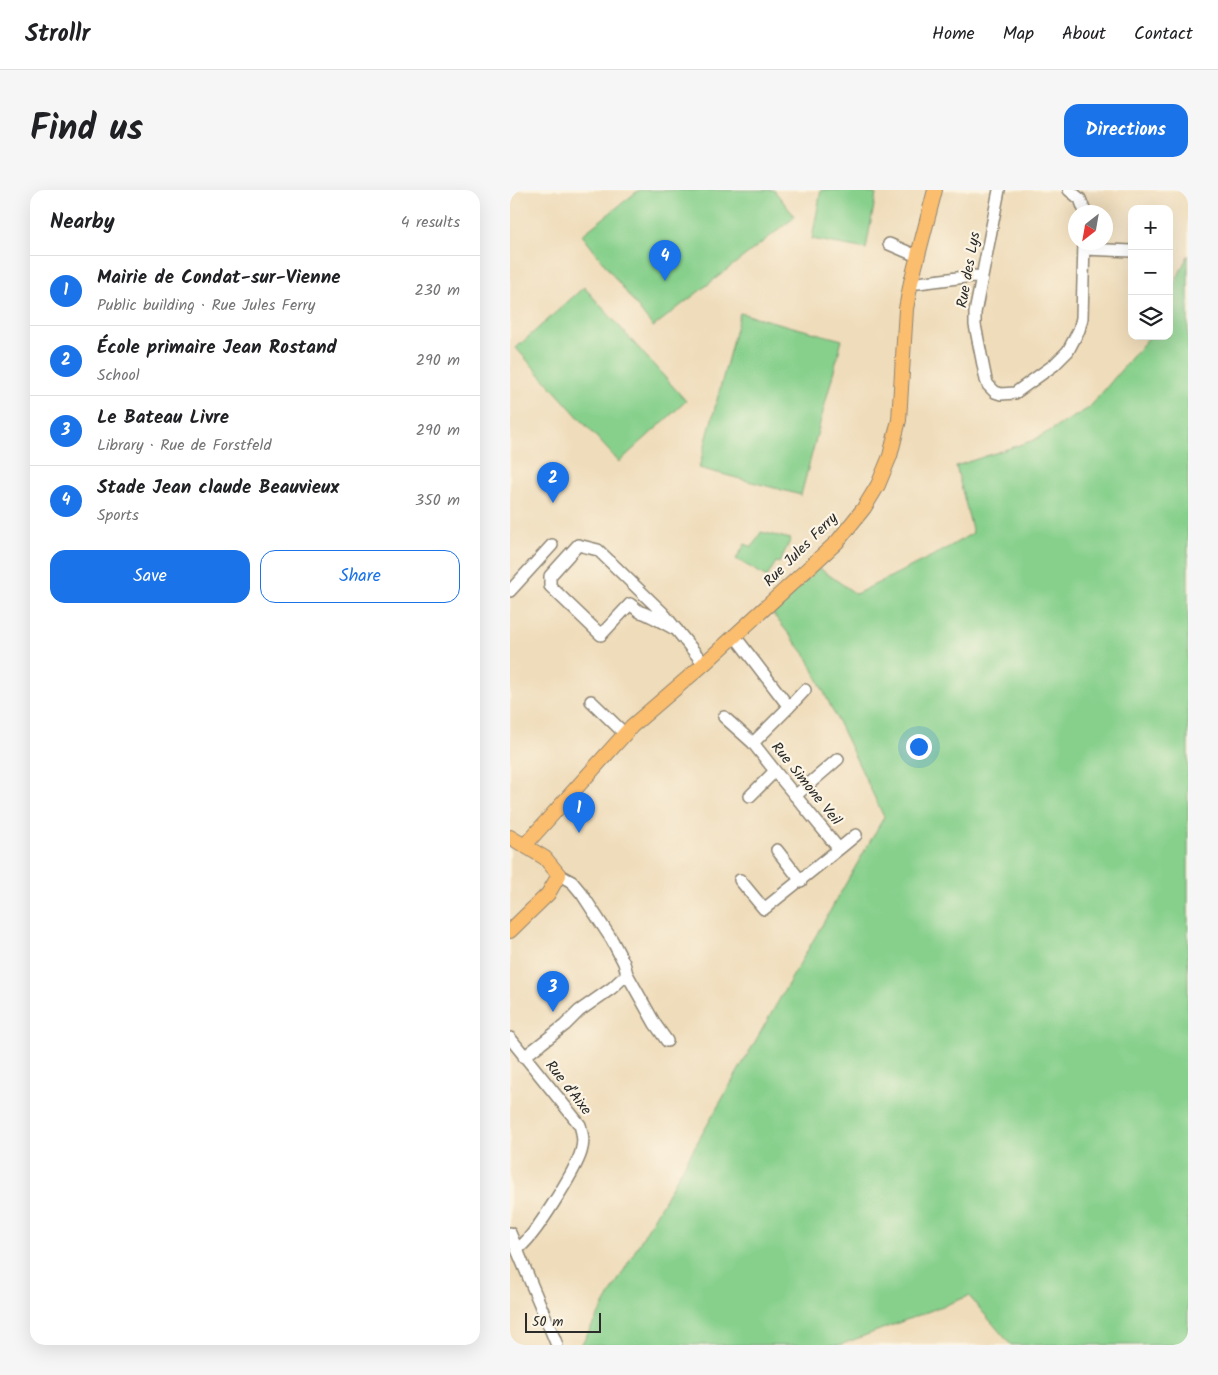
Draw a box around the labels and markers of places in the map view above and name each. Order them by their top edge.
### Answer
pin: 4 [649,240,681,281]
pin: 2 [537,462,569,503]
pin: 1 [563,792,595,833]
pin: 3 [537,971,569,1012]

